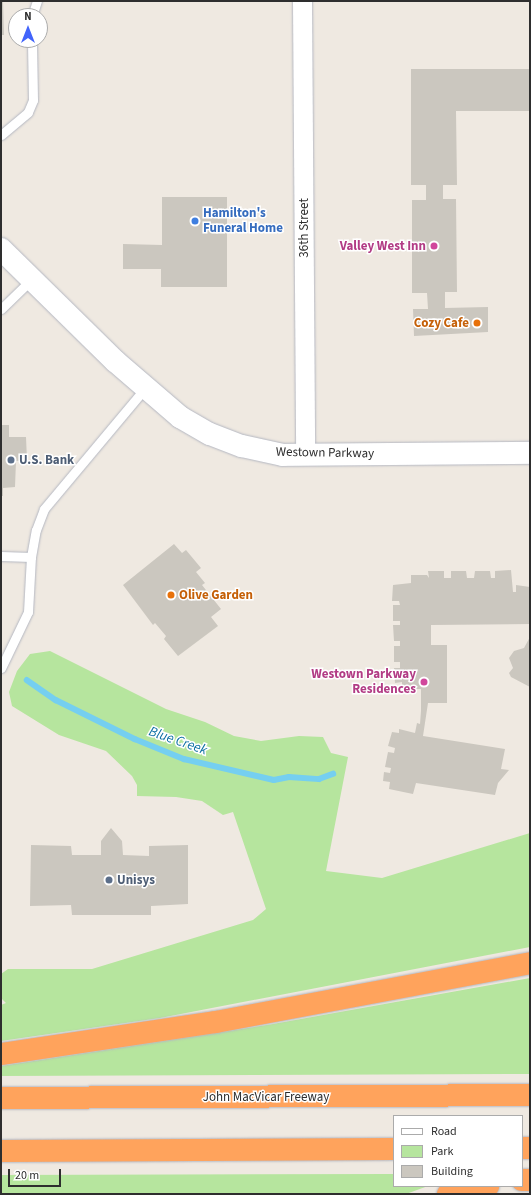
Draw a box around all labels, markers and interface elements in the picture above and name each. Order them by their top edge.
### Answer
north arrow [8,8,48,48]
text: N [24,9,32,24]
street label: 36th Street [296,198,312,258]
place label: Hamilton's Funeral Home [203,206,283,237]
marker: Hamilton's Funeral Home [190,216,200,226]
place label: Valley West Inn [340,238,426,254]
marker: Valley West Inn [429,241,439,251]
place label: Cozy Cafe [414,315,469,331]
marker: Cozy Cafe [472,318,482,328]
street label: Westown Parkway [276,444,374,462]
place label: U.S. Bank [19,452,74,468]
marker: U.S. Bank [6,455,16,465]
place label: Olive Garden [179,587,253,603]
marker: Olive Garden [166,590,176,600]
place label: Westown Parkway Residences [311,667,416,698]
marker: Westown Parkway Residences [419,677,429,687]
water label: Blue Creek [147,723,209,759]
place label: Unisys [117,872,155,888]
marker: Unisys [104,875,114,885]
street label: John MacVicar Freeway [203,1089,329,1105]
legend [393,1115,523,1187]
text: Road [431,1123,457,1140]
text: Park [431,1143,453,1160]
scale bar [10,1161,63,1187]
text: Building [431,1163,473,1180]
text: 20 m [15,1167,39,1184]

